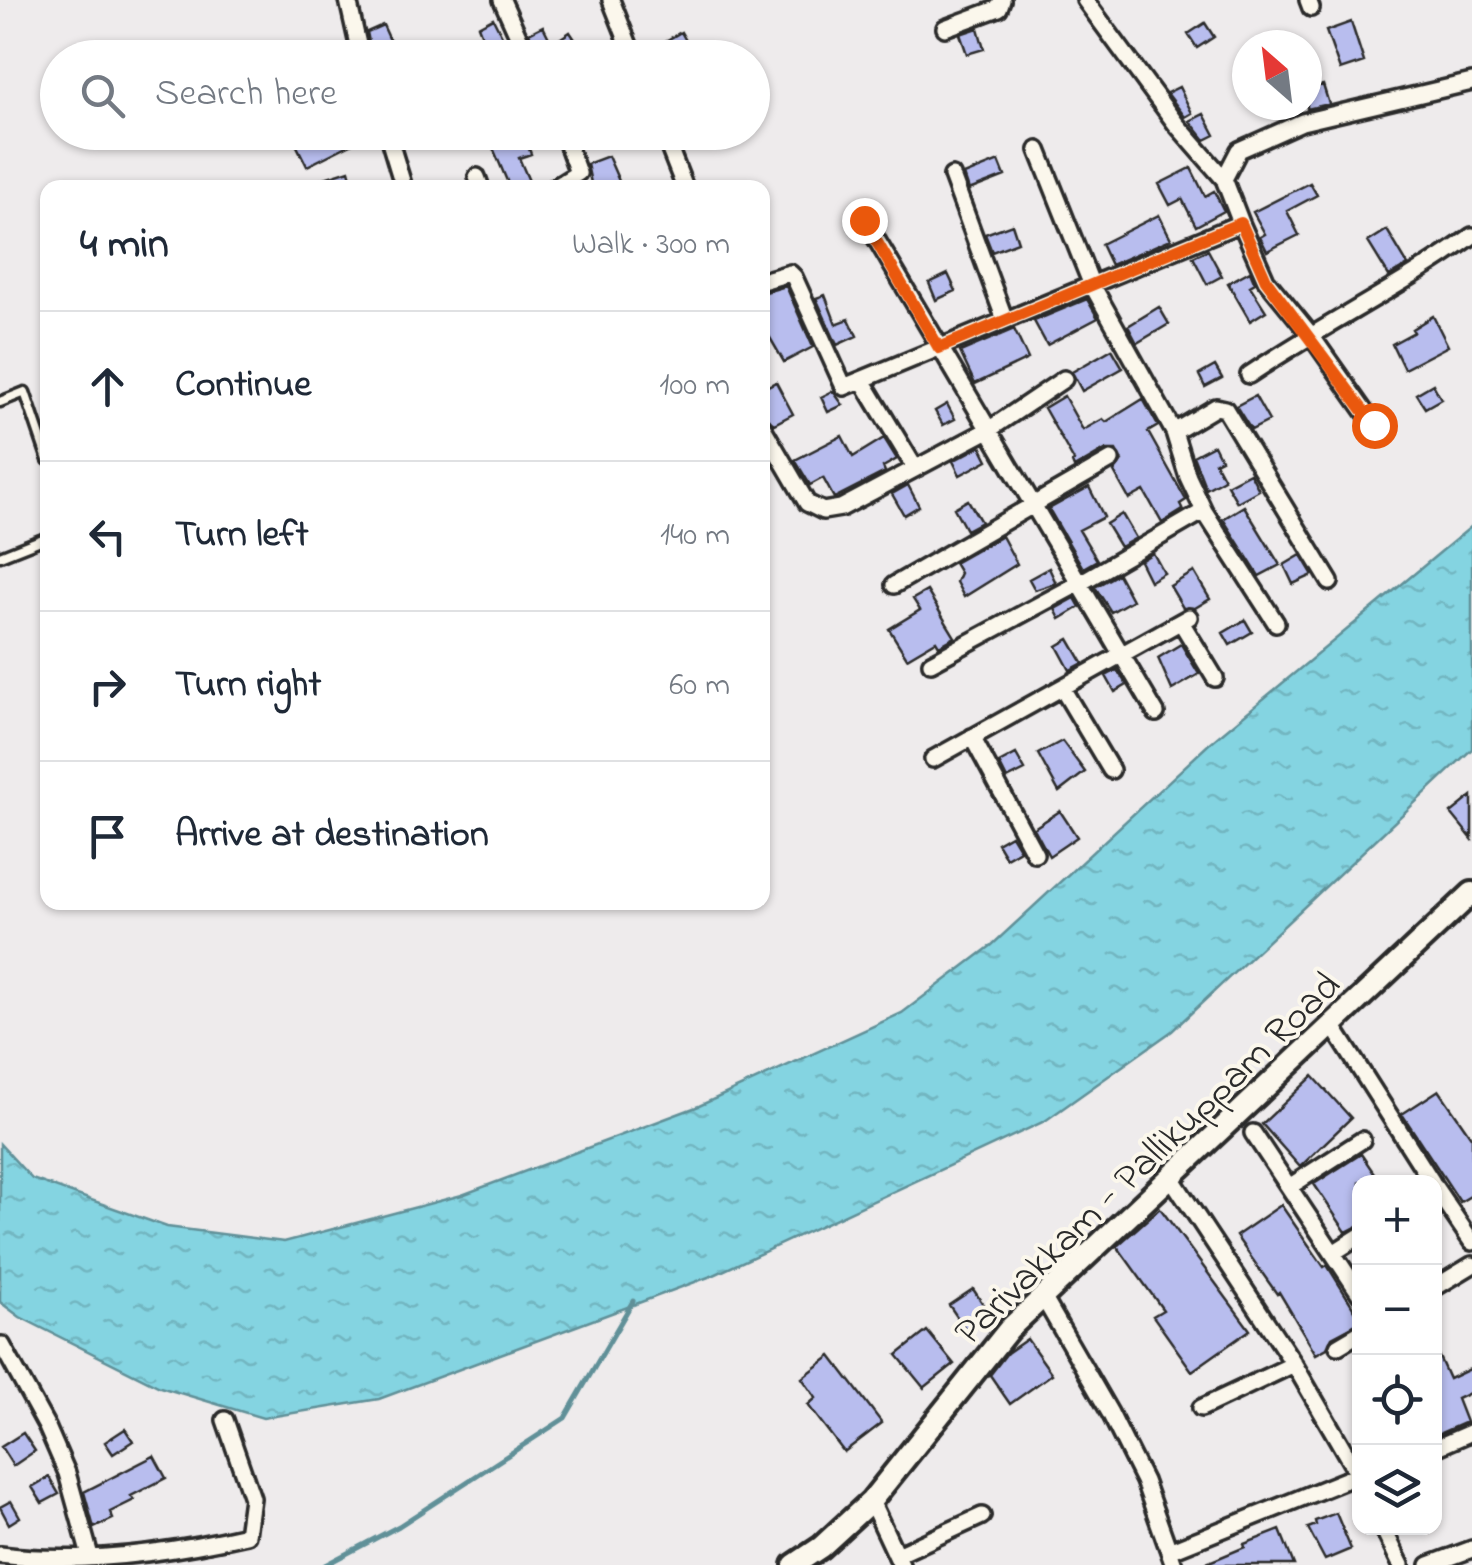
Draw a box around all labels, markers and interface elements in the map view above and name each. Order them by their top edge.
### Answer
north arrow [1232,30,1322,120]
search box [40,40,770,150]
text: Search here [155,67,337,123]
icon: search [75,68,130,123]
route end [842,198,888,244]
text: 4 min [80,215,169,276]
text: Walk · 300 m [572,222,730,269]
text: Continue [175,358,311,414]
icon: ahead [80,359,135,414]
text: 100 m [659,363,730,410]
route start [1352,403,1398,449]
text: Turn left [175,508,308,564]
icon: left [80,509,135,564]
text: 140 m [660,513,730,560]
text: Turn right [175,658,321,714]
icon: right [80,659,135,714]
text: 60 m [669,663,730,710]
text: Arrive at destination [175,808,489,864]
icon: arrive [80,809,135,864]
street label: Parivakkam - Pallikuppam Road [942,959,1356,1361]
map controls [1352,1175,1442,1535]
button: + [1352,1175,1442,1265]
button: − [1352,1265,1442,1355]
button: locate [1352,1355,1442,1445]
button: layers [1352,1445,1442,1535]

